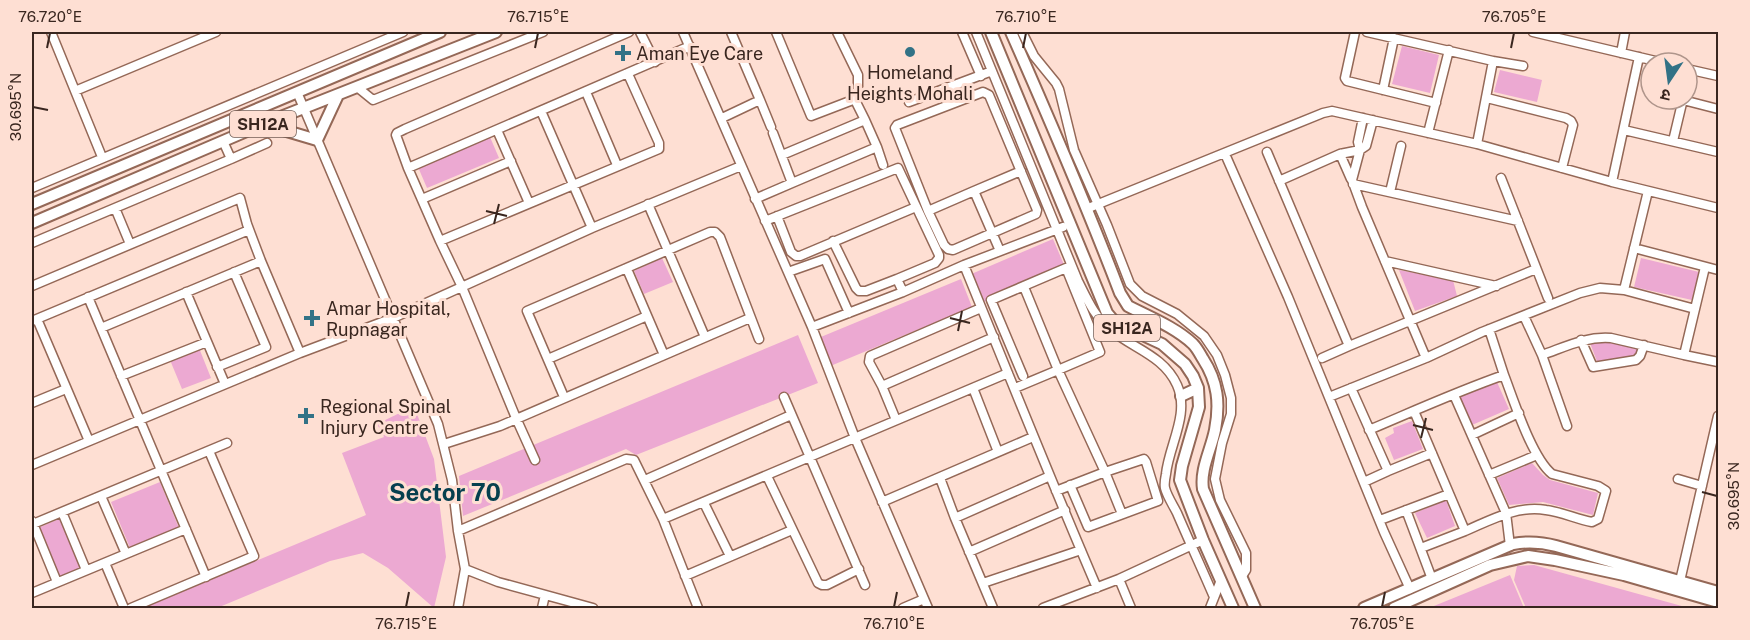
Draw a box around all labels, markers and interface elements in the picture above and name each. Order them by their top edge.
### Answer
text: 76.720°E [18,8,82,25]
text: 76.715°E [507,8,569,25]
text: 76.710°E [995,8,1057,25]
text: 76.705°E [1482,8,1546,25]
place label: Aman Eye Care [636,43,763,64]
marker: Aman Eye Care [614,44,632,62]
marker: Homeland Heights Mohali [903,45,917,59]
north arrow [1639,51,1699,111]
place label: Homeland Heights Mohali [847,62,973,104]
text: 30.695°N [7,73,24,141]
text: उ [1658,85,1672,105]
road number: SH12A [230,111,296,137]
place label: Amar Hospital, Rupnagar [326,298,451,340]
marker: Amar Hospital, Rupnagar [303,309,321,327]
road number: SH12A [1094,315,1160,341]
place label: Regional Spinal Injury Centre [320,396,451,438]
marker: Regional Spinal Injury Centre [297,407,315,425]
text: 30.695°N [1725,462,1742,530]
district label: Sector 70 [389,478,501,506]
text: 76.715°E [375,615,437,632]
text: 76.710°E [863,615,925,632]
text: 76.705°E [1350,615,1414,632]

